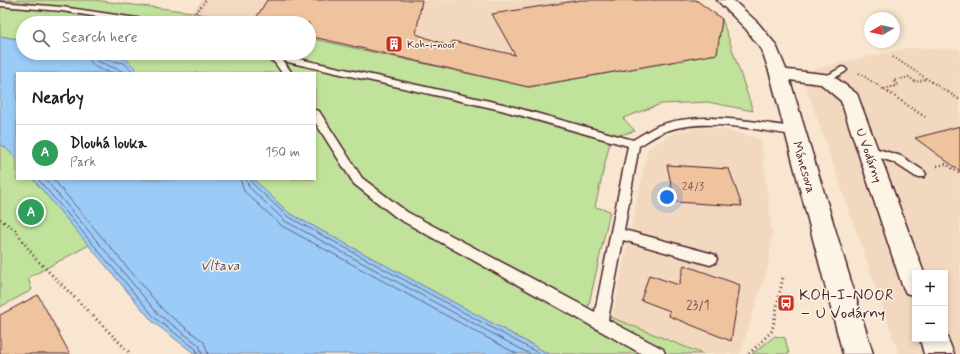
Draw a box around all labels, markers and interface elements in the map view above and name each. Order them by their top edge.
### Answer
north arrow [864,12,900,48]
search box [16,16,316,60]
icon: search [30,27,52,49]
text: Search here [62,28,138,48]
building icon: Koh-i-noor [384,34,404,54]
place label: Koh-i-noor [407,38,457,52]
text: Nearby [32,87,84,109]
street label: U Vodárny [851,126,886,185]
text: Dlouhá louka [70,134,147,154]
street label: Mánesova [788,140,819,196]
text: A [41,144,49,161]
text: 150 m [266,144,300,161]
text: Park [70,154,96,171]
house number: 24/3 [682,180,704,194]
your location [657,187,677,207]
pin: A [18,197,44,227]
water label: Vltava [200,257,240,275]
map controls [912,270,948,342]
button: + [912,270,948,306]
place label: KOH-I-NOOR – U Vodárny [799,285,894,324]
bus stop icon: KOH-I-NOOR – U Vodárny [776,293,796,313]
house number: 23/1 [686,297,710,314]
button: − [912,306,948,342]

